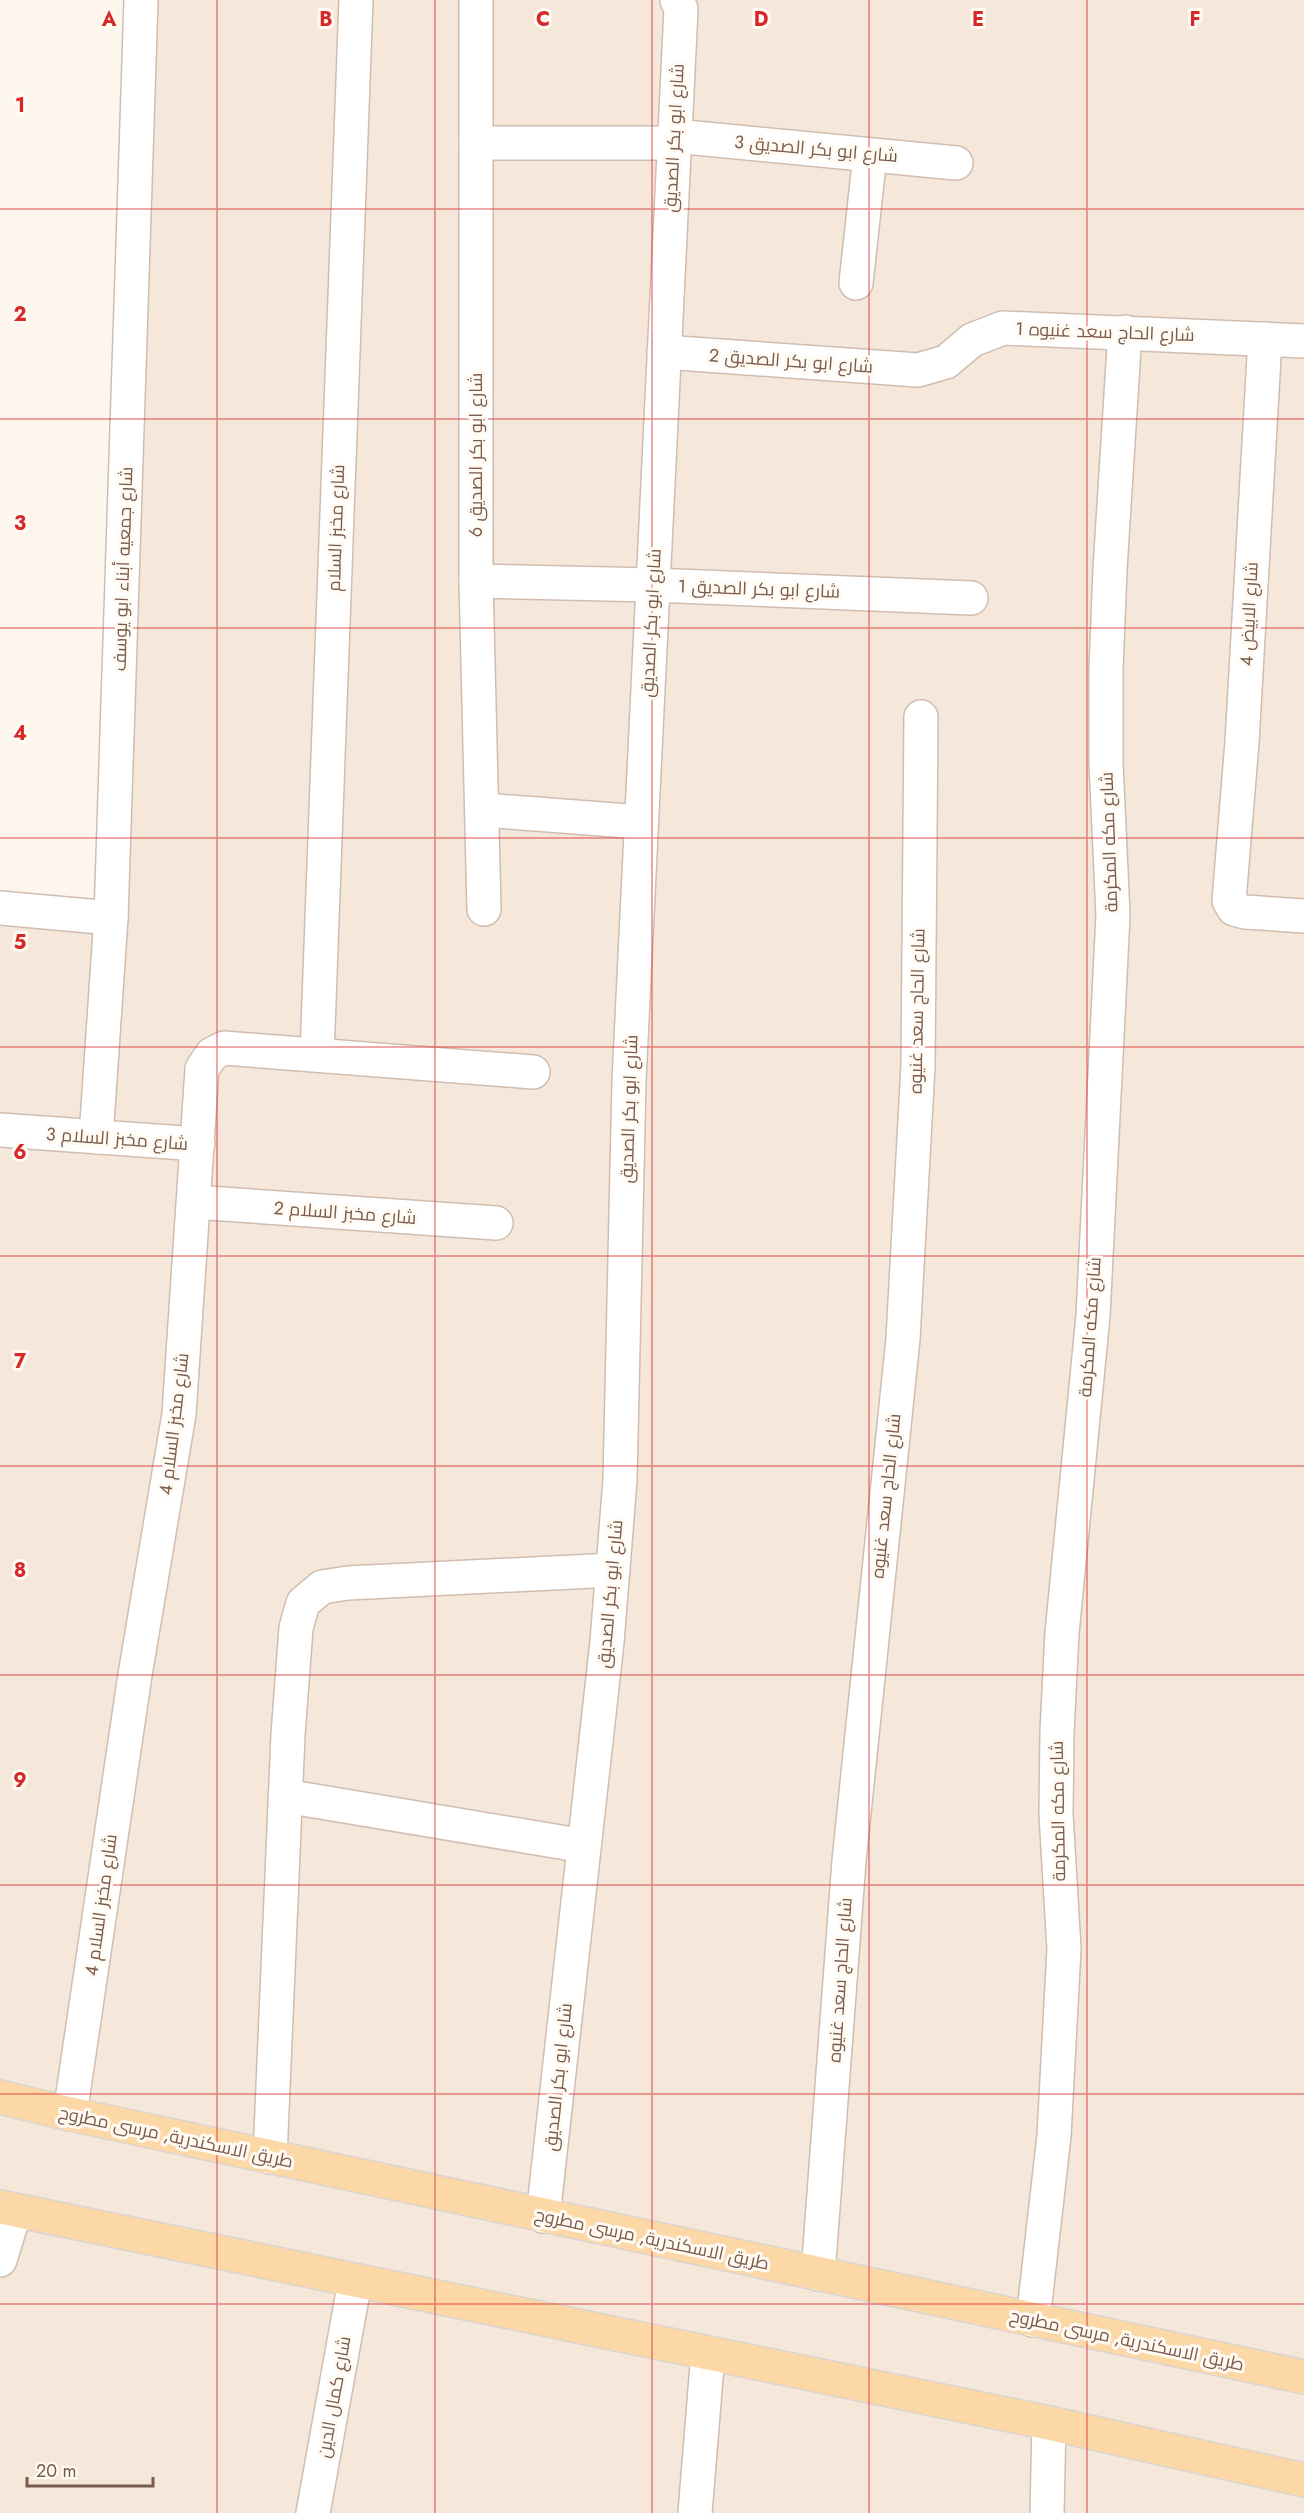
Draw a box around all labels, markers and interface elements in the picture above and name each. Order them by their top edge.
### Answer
text: A [101,5,117,34]
text: B [319,5,333,34]
text: C [536,5,550,34]
text: D [754,5,768,34]
text: E [972,5,984,34]
text: F [1189,5,1201,34]
street label: شارع ابو بكر الصديق [657,63,691,213]
text: 1 [15,91,25,120]
street label: شارع ابو بكر الصديق 3 [733,129,899,169]
text: 2 [13,300,27,329]
street label: شارع الحاج سعد غنيوه 1 [1015,316,1195,348]
street label: شارع ابو بكر الصديق 2 [708,342,874,380]
street label: شارع ابو بكر الصديق 6 [463,373,489,537]
street label: شارع مخبز السلام [321,464,351,592]
street label: شارع جمعيه أبناء ابو يوسف [106,466,140,672]
text: 3 [14,509,26,538]
street label: شارع ابو بكر الصديق [634,548,668,698]
street label: شارع الابيض 4 [1233,561,1265,667]
street label: شارع ابو بكر الصديق 1 [677,573,841,605]
text: 4 [13,719,27,748]
street label: شارع مكه المكرمة [1094,771,1124,913]
text: 5 [14,928,27,957]
street label: شارع الحاج سعد غنيوه [903,928,931,1094]
street label: شارع ابو بكر الصديق [613,1034,645,1184]
street label: شارع مخبز السلام 3 [45,1121,189,1157]
text: 6 [13,1138,27,1167]
street label: شارع مخبز السلام 2 [273,1195,417,1231]
street label: شارع مكه المكرمة [1072,1256,1108,1398]
text: 7 [14,1347,27,1376]
street label: شارع مخبز السلام 4 [152,1351,196,1497]
street label: شارع الحاج سعد غنيوه [864,1412,908,1580]
street label: شارع ابو بكر الصديق [591,1519,629,1669]
text: 8 [14,1556,26,1585]
street label: شارع مكه المكرمة [1044,1740,1072,1882]
text: 9 [13,1766,27,1795]
street label: شارع مخبز السلام 4 [78,1832,124,1978]
street label: شارع الحاج سعد غنيوه [821,1896,859,2064]
street label: شارع ابو بكر الصديق [537,2002,579,2152]
street label: طريق الاسكندرية, مرسى مطروح [56,2099,296,2175]
street label: طريق الاسكندرية, مرسى مطروح [532,2201,772,2277]
street label: طريق الاسكندرية, مرسى مطروح [1007,2302,1247,2378]
street label: شارع كمال الدين [311,2334,357,2460]
scale bar [27,2450,153,2488]
text: 20 m [36,2458,76,2484]

